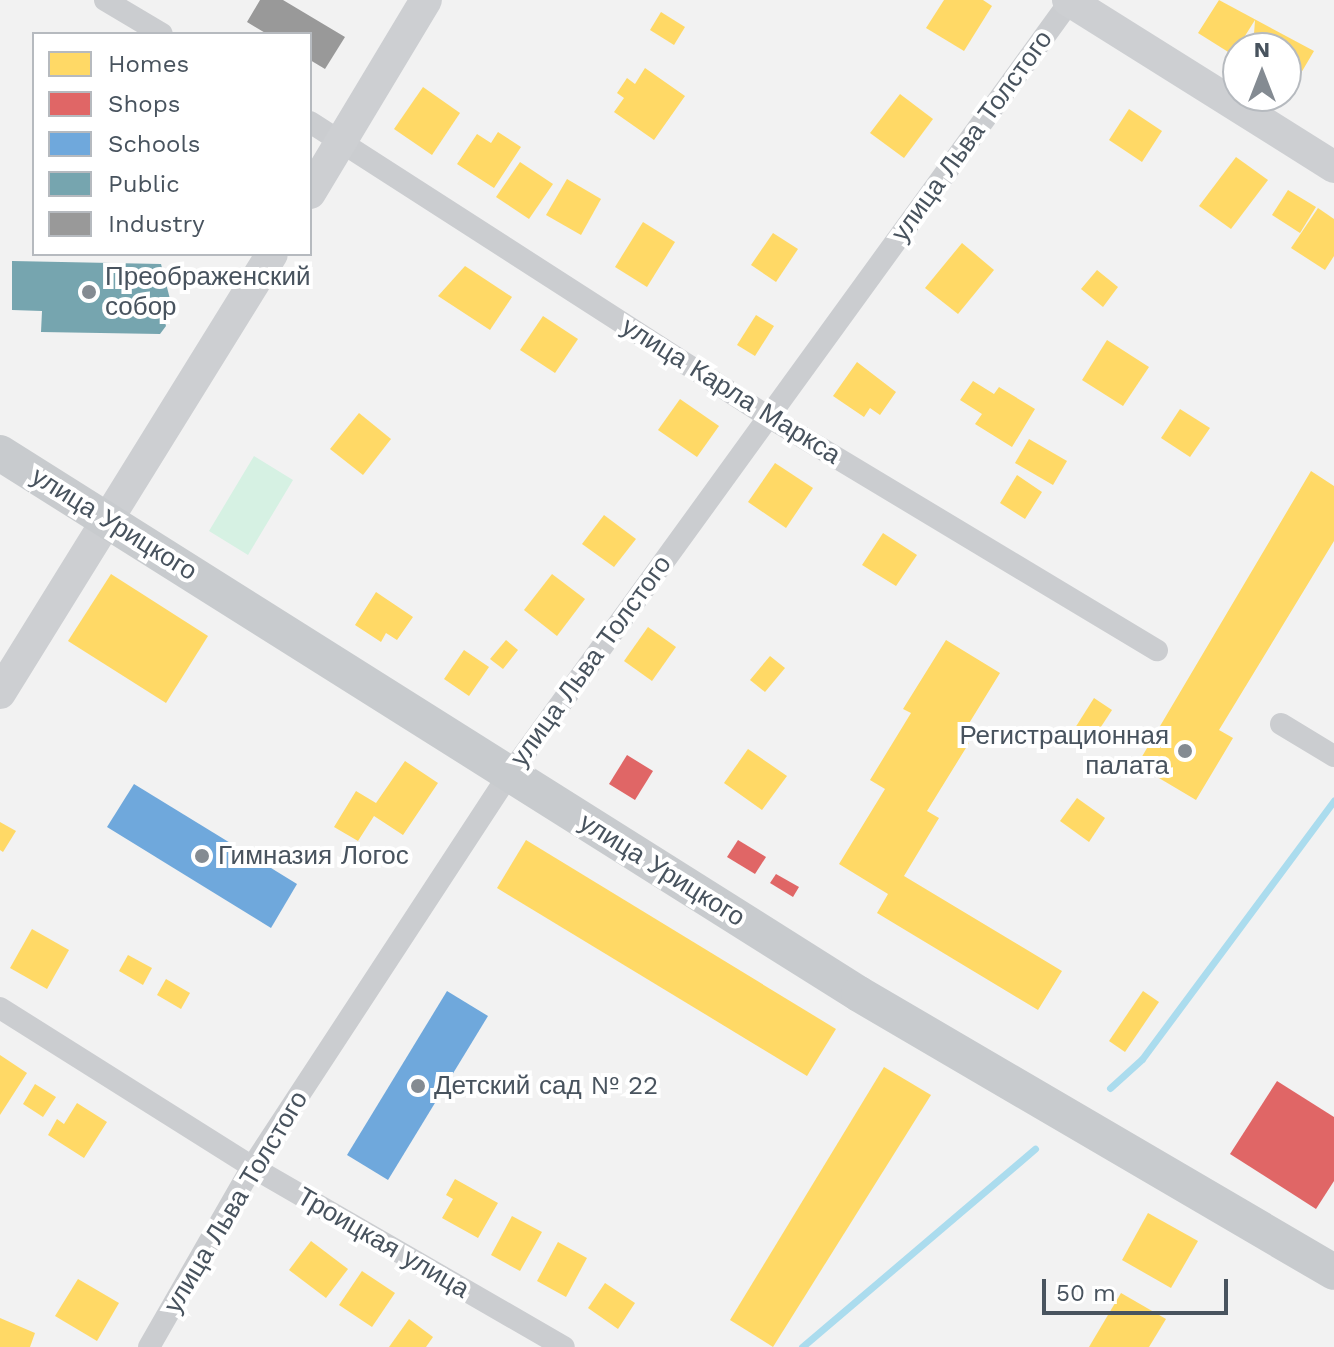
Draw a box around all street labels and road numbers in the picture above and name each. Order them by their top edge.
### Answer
street label: улица Льва Толстого [885,24,1059,248]
street label: улица Карла Маркса [616,311,846,471]
street label: улица Урицкого [26,461,202,587]
street label: улица Льва Толстого [504,549,678,773]
street label: улица Урицкого [574,807,750,933]
street label: улица Льва Толстого [157,1085,315,1319]
street label: Троицкая улица [291,1181,475,1305]

